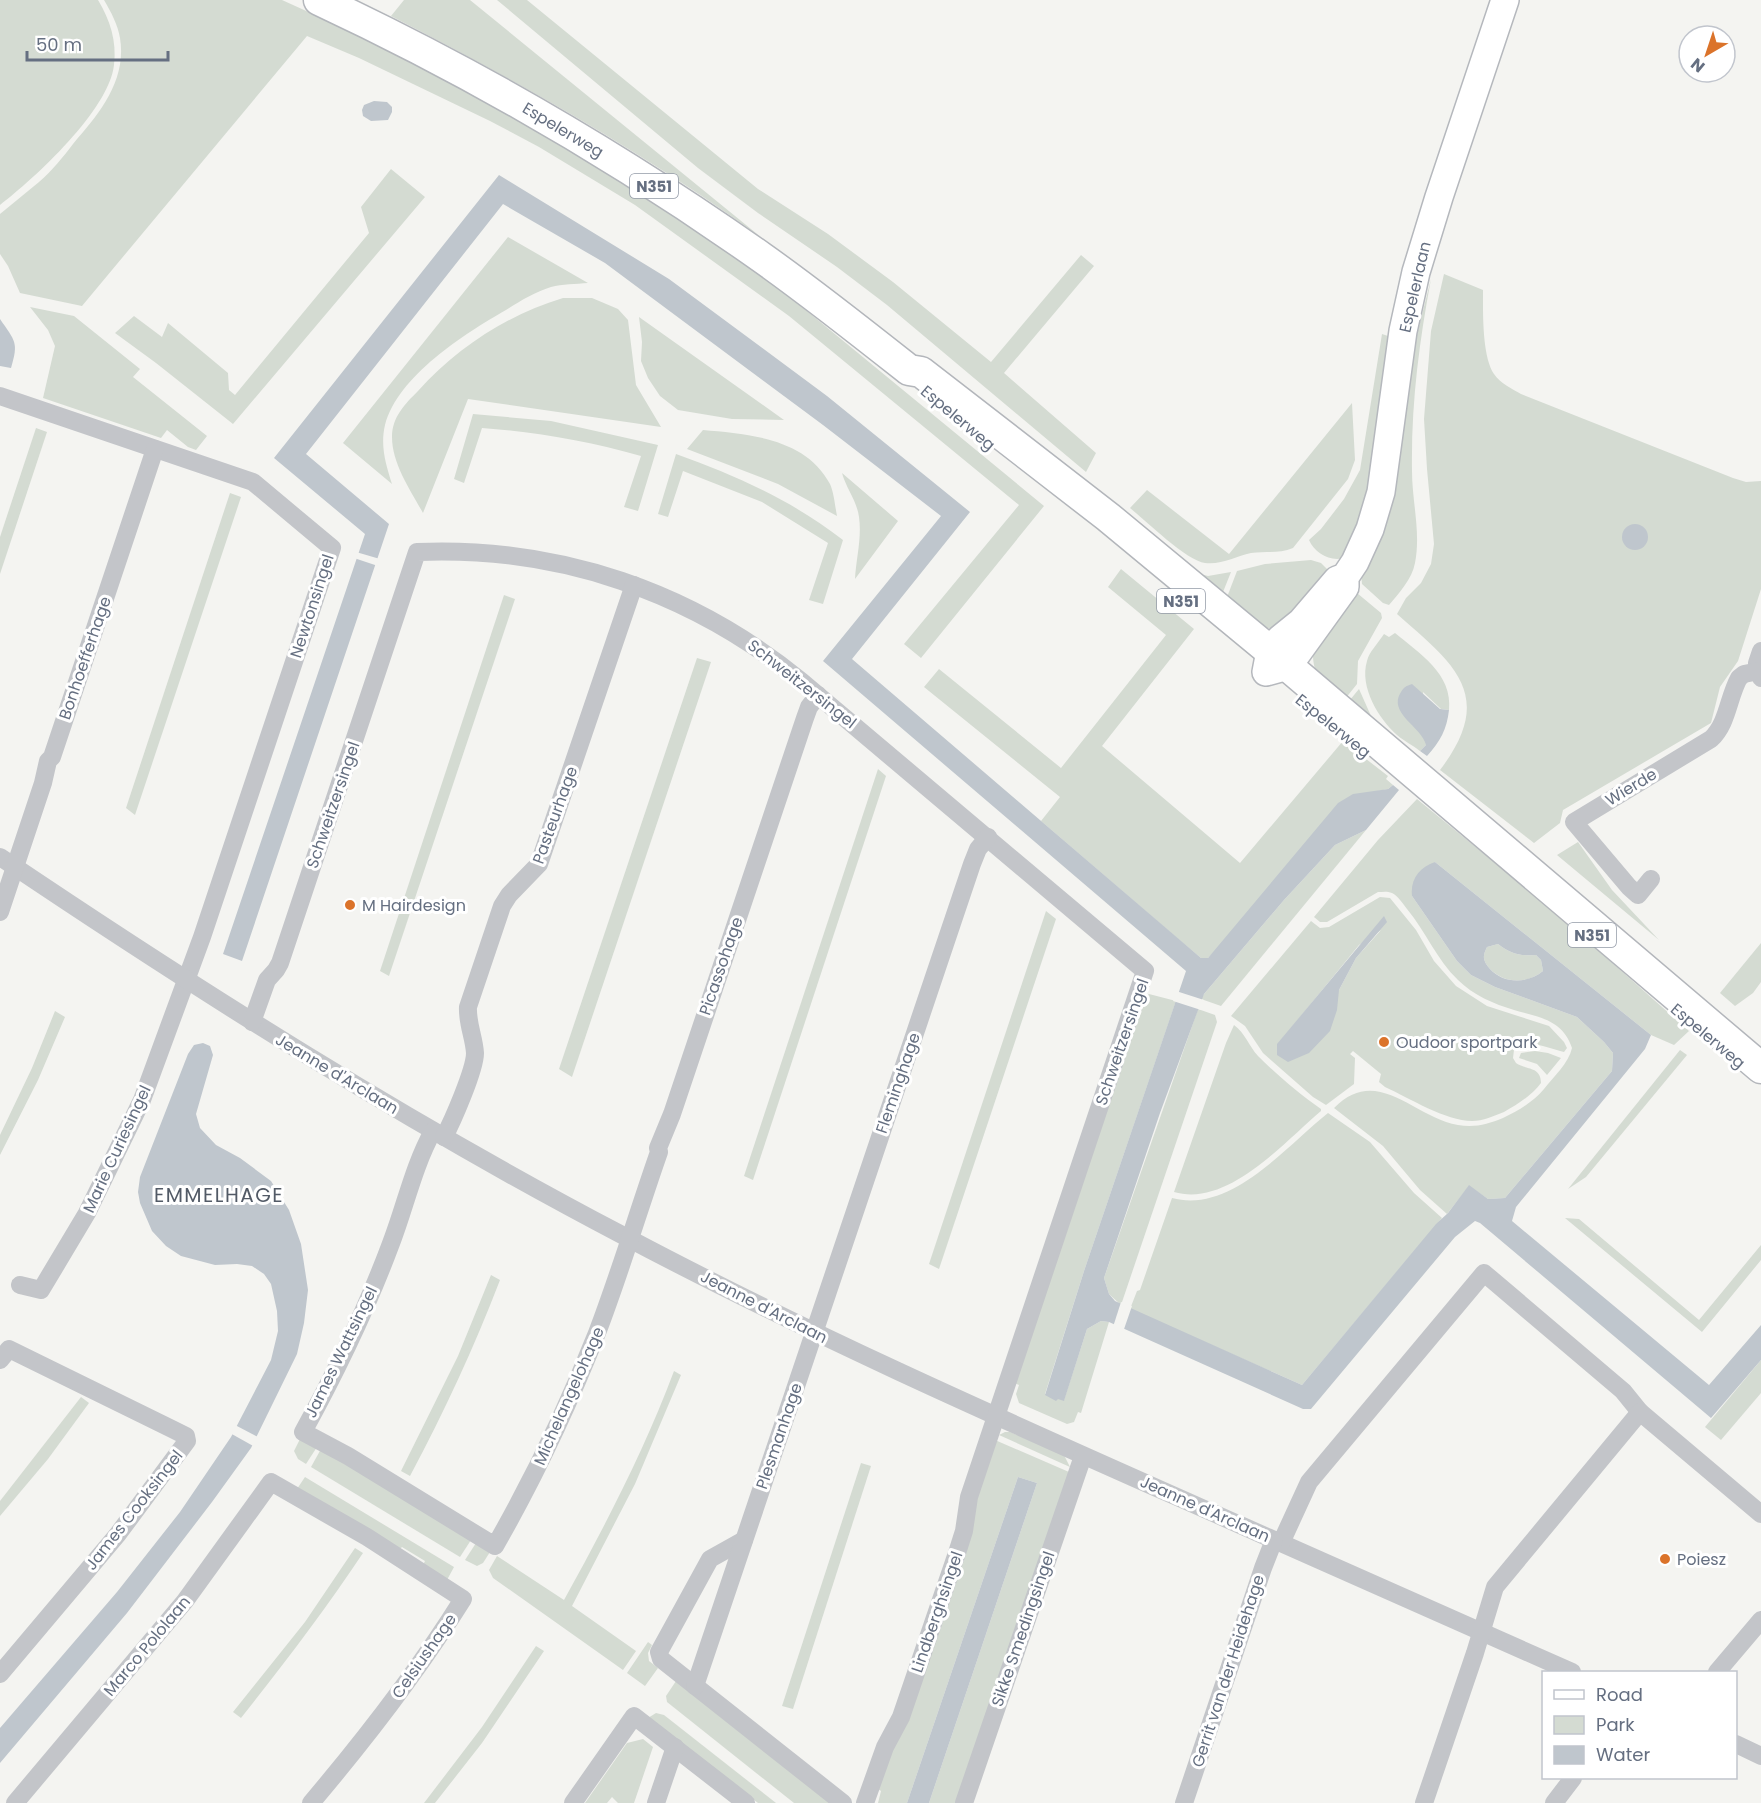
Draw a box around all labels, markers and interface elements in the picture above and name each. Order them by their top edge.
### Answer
scale bar [27,24,168,62]
north arrow [1677,24,1737,84]
text: 50 m [36,32,82,57]
text: N [1686,53,1710,78]
street label: Espelerweg [518,97,608,163]
road number: N351 [630,174,678,198]
street label: Espelerlaan [1393,239,1437,335]
street label: Espelerweg [916,380,1000,456]
street label: Newtonsingel [284,551,340,661]
road number: N351 [1157,589,1205,613]
street label: Bonhoefferhage [53,593,117,723]
street label: Schweitzersingel [743,634,861,734]
street label: Espelerweg [1290,688,1376,764]
street label: Schweitzersingel [301,739,365,871]
street label: Pasteurhage [527,763,583,867]
street label: Wierde [1601,763,1661,811]
place label: M Hairdesign [362,894,466,917]
marker: M Hairdesign [343,898,357,912]
street label: Picassohage [693,914,749,1018]
road number: N351 [1568,923,1616,947]
street label: Schweitzersingel [1090,976,1154,1108]
street label: Espelerweg [1666,998,1750,1074]
street label: Jeanne d'Arclaan [271,1028,403,1120]
street label: Fleminghage [870,1029,926,1136]
place label: Oudoor sportpark [1396,1031,1538,1054]
marker: Oudoor sportpark [1377,1035,1391,1049]
street label: Marie Curiesingel [77,1081,157,1217]
district label: EMMELHAGE [154,1181,284,1209]
street label: Jeanne d'Arclaan [697,1265,831,1349]
street label: James Wattsingel [299,1282,383,1422]
street label: Michelangelohage [528,1323,610,1469]
street label: Plesmanhage [750,1380,808,1492]
street label: James Cooksingel [80,1445,188,1575]
street label: Jeanne d'Arclaan [1137,1470,1273,1548]
street label: Lindberghsingel [905,1548,969,1676]
street label: Sikke Smedingsingel [986,1548,1060,1710]
place label: Poiesz [1677,1548,1726,1571]
marker: Poiesz [1658,1552,1672,1566]
street label: Gerrit van der Heidehage [1186,1572,1270,1770]
street label: Marco Pololaan [98,1591,196,1701]
street label: Celsiushage [386,1609,462,1703]
legend [1542,1671,1737,1779]
text: Road [1596,1682,1643,1707]
text: Park [1596,1712,1635,1737]
text: Water [1596,1742,1650,1767]

